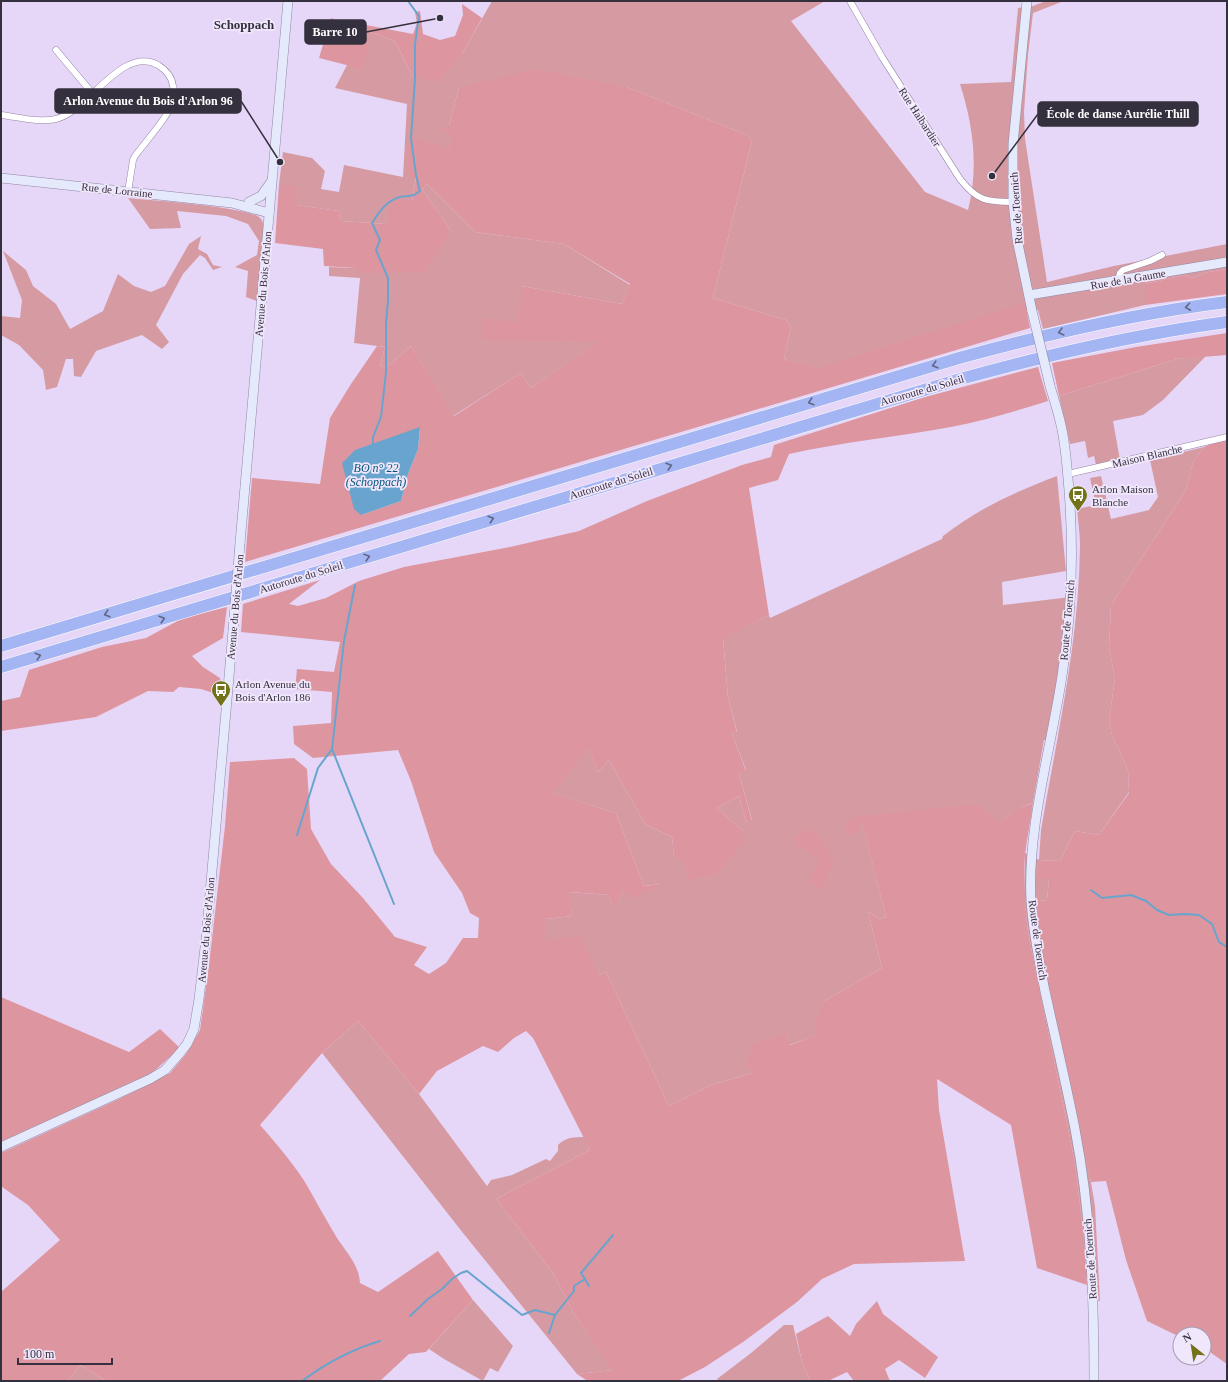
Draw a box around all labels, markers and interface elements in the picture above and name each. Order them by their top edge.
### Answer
district label: Schoppach [214,17,275,32]
callout: Barre 10 [305,20,366,44]
text: Barre 10 [313,25,357,39]
street label: Rue Halbardier [897,85,944,149]
callout: Arlon Avenue du Bois d'Arlon 96 [55,89,241,113]
text: Arlon Avenue du Bois d'Arlon 96 [63,94,233,108]
callout: École de danse Aurélie Thill [1038,102,1198,126]
text: École de danse Aurélie Thill [1046,107,1190,121]
street label: Rue de Toernich [1007,171,1025,245]
street label: Rue de Lorraine [81,180,153,200]
street label: Avenue du Bois d'Arlon [252,230,274,337]
street label: Rue de la Gaume [1090,266,1167,292]
one-way arrow [1185,302,1191,311]
one-way arrow [1058,327,1065,336]
one-way arrow [932,360,939,369]
street label: Autoroute du Soleil [879,372,965,408]
one-way arrow [807,397,814,406]
street label: Maison Blanche [1111,442,1183,470]
water label: BO n° 22 (Schoppach) [346,461,406,489]
one-way arrow [665,462,672,471]
street label: Autoroute du Soleil [568,465,654,501]
place label: Arlon Maison Blanche [1092,483,1154,508]
bus stop icon: Arlon Maison Blanche [1067,484,1089,512]
one-way arrow [487,515,494,524]
street label: Avenue du Bois d'Arlon [224,553,246,660]
one-way arrow [363,553,370,562]
street label: Autoroute du Soleil [258,559,344,595]
street label: Route de Toernich [1057,579,1077,661]
one-way arrow [103,609,110,618]
one-way arrow [158,615,165,624]
one-way arrow [35,652,42,661]
place label: Arlon Avenue du Bois d'Arlon 186 [235,678,311,703]
bus stop icon: Arlon Avenue du Bois d'Arlon 186 [210,679,232,707]
street label: Avenue du Bois d'Arlon [195,876,217,983]
street label: Route de Toernich [1026,899,1050,981]
street label: Route de Toernich [1081,1218,1099,1300]
north arrow [1172,1326,1212,1366]
text: N [1181,1330,1193,1345]
scale bar [18,1340,112,1366]
text: 100 m [24,1347,55,1361]

